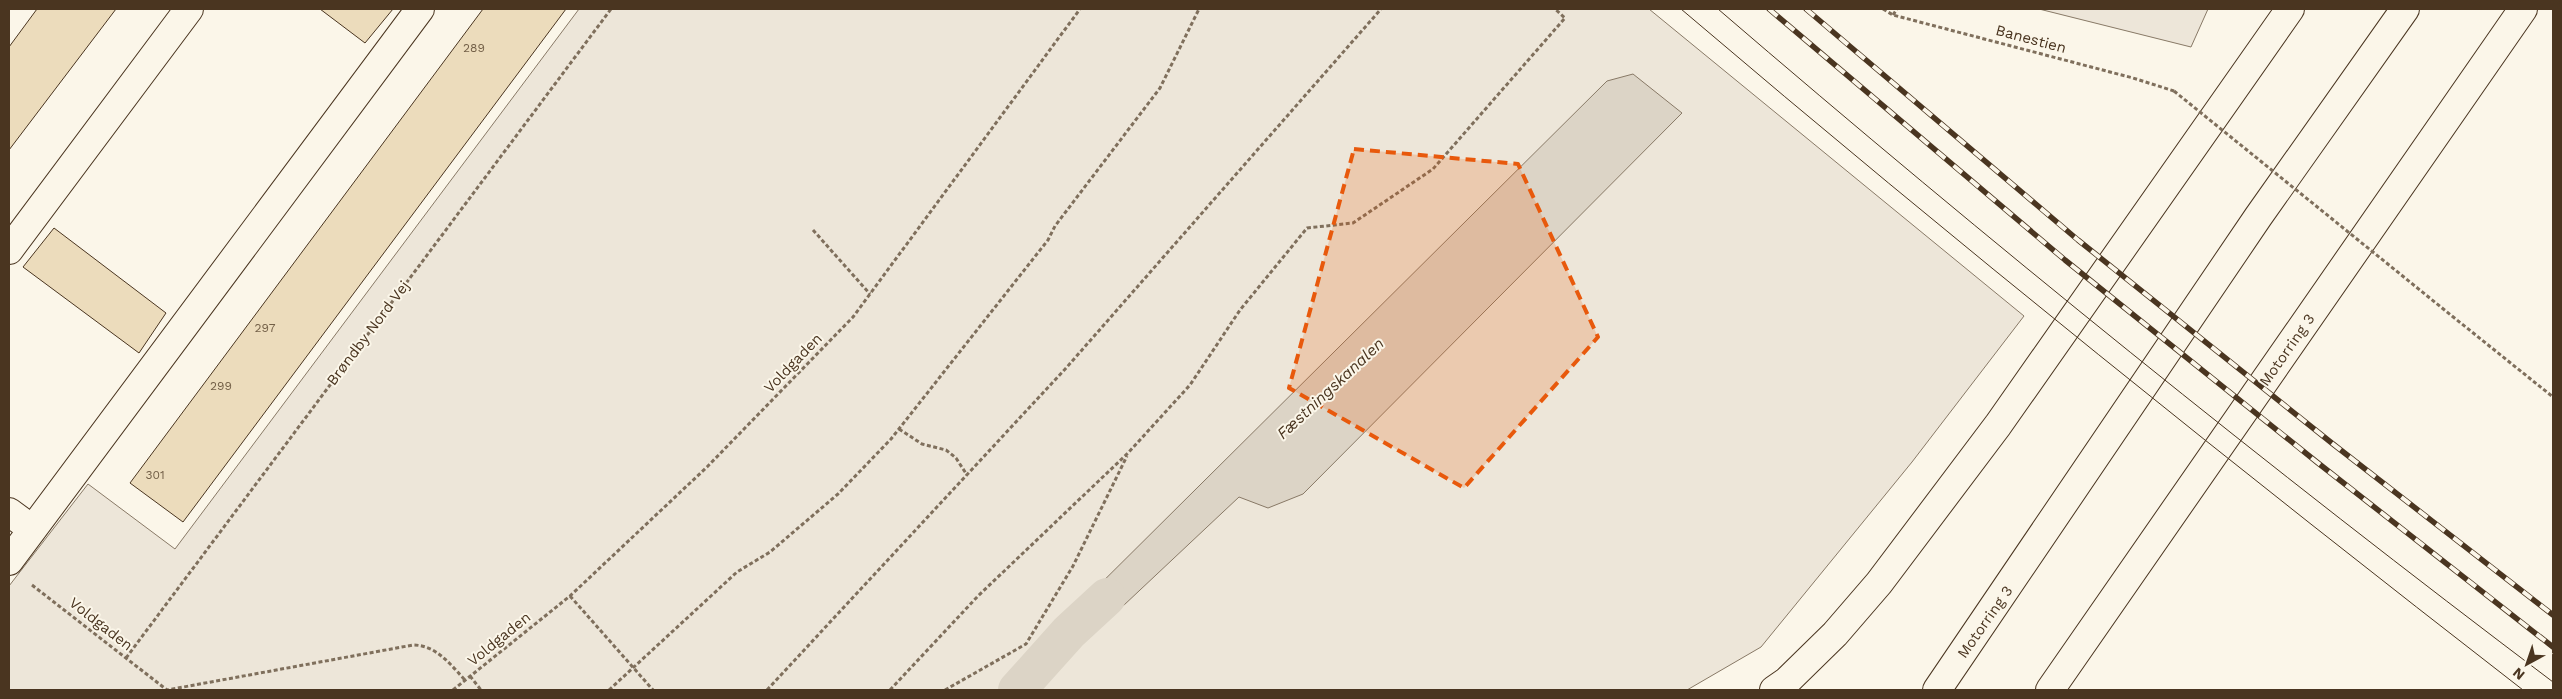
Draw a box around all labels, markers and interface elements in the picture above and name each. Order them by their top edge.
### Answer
street label: Banestien [1994,21,2068,57]
house number: 289 [463,41,485,55]
street label: Brøndby Nord Vej [323,277,413,389]
street label: Motorring 3 [2255,310,2319,390]
house number: 297 [255,321,276,335]
street label: Voldgaden [760,329,826,397]
water label: Fæstningskanalen [1273,334,1388,443]
house number: 299 [210,379,232,393]
house number: 301 [145,468,165,482]
street label: Motorring 3 [1953,582,2017,662]
street label: Voldgaden [66,594,136,654]
street label: Voldgaden [464,608,534,670]
north arrow [2502,639,2552,689]
text: N [2510,664,2528,683]

